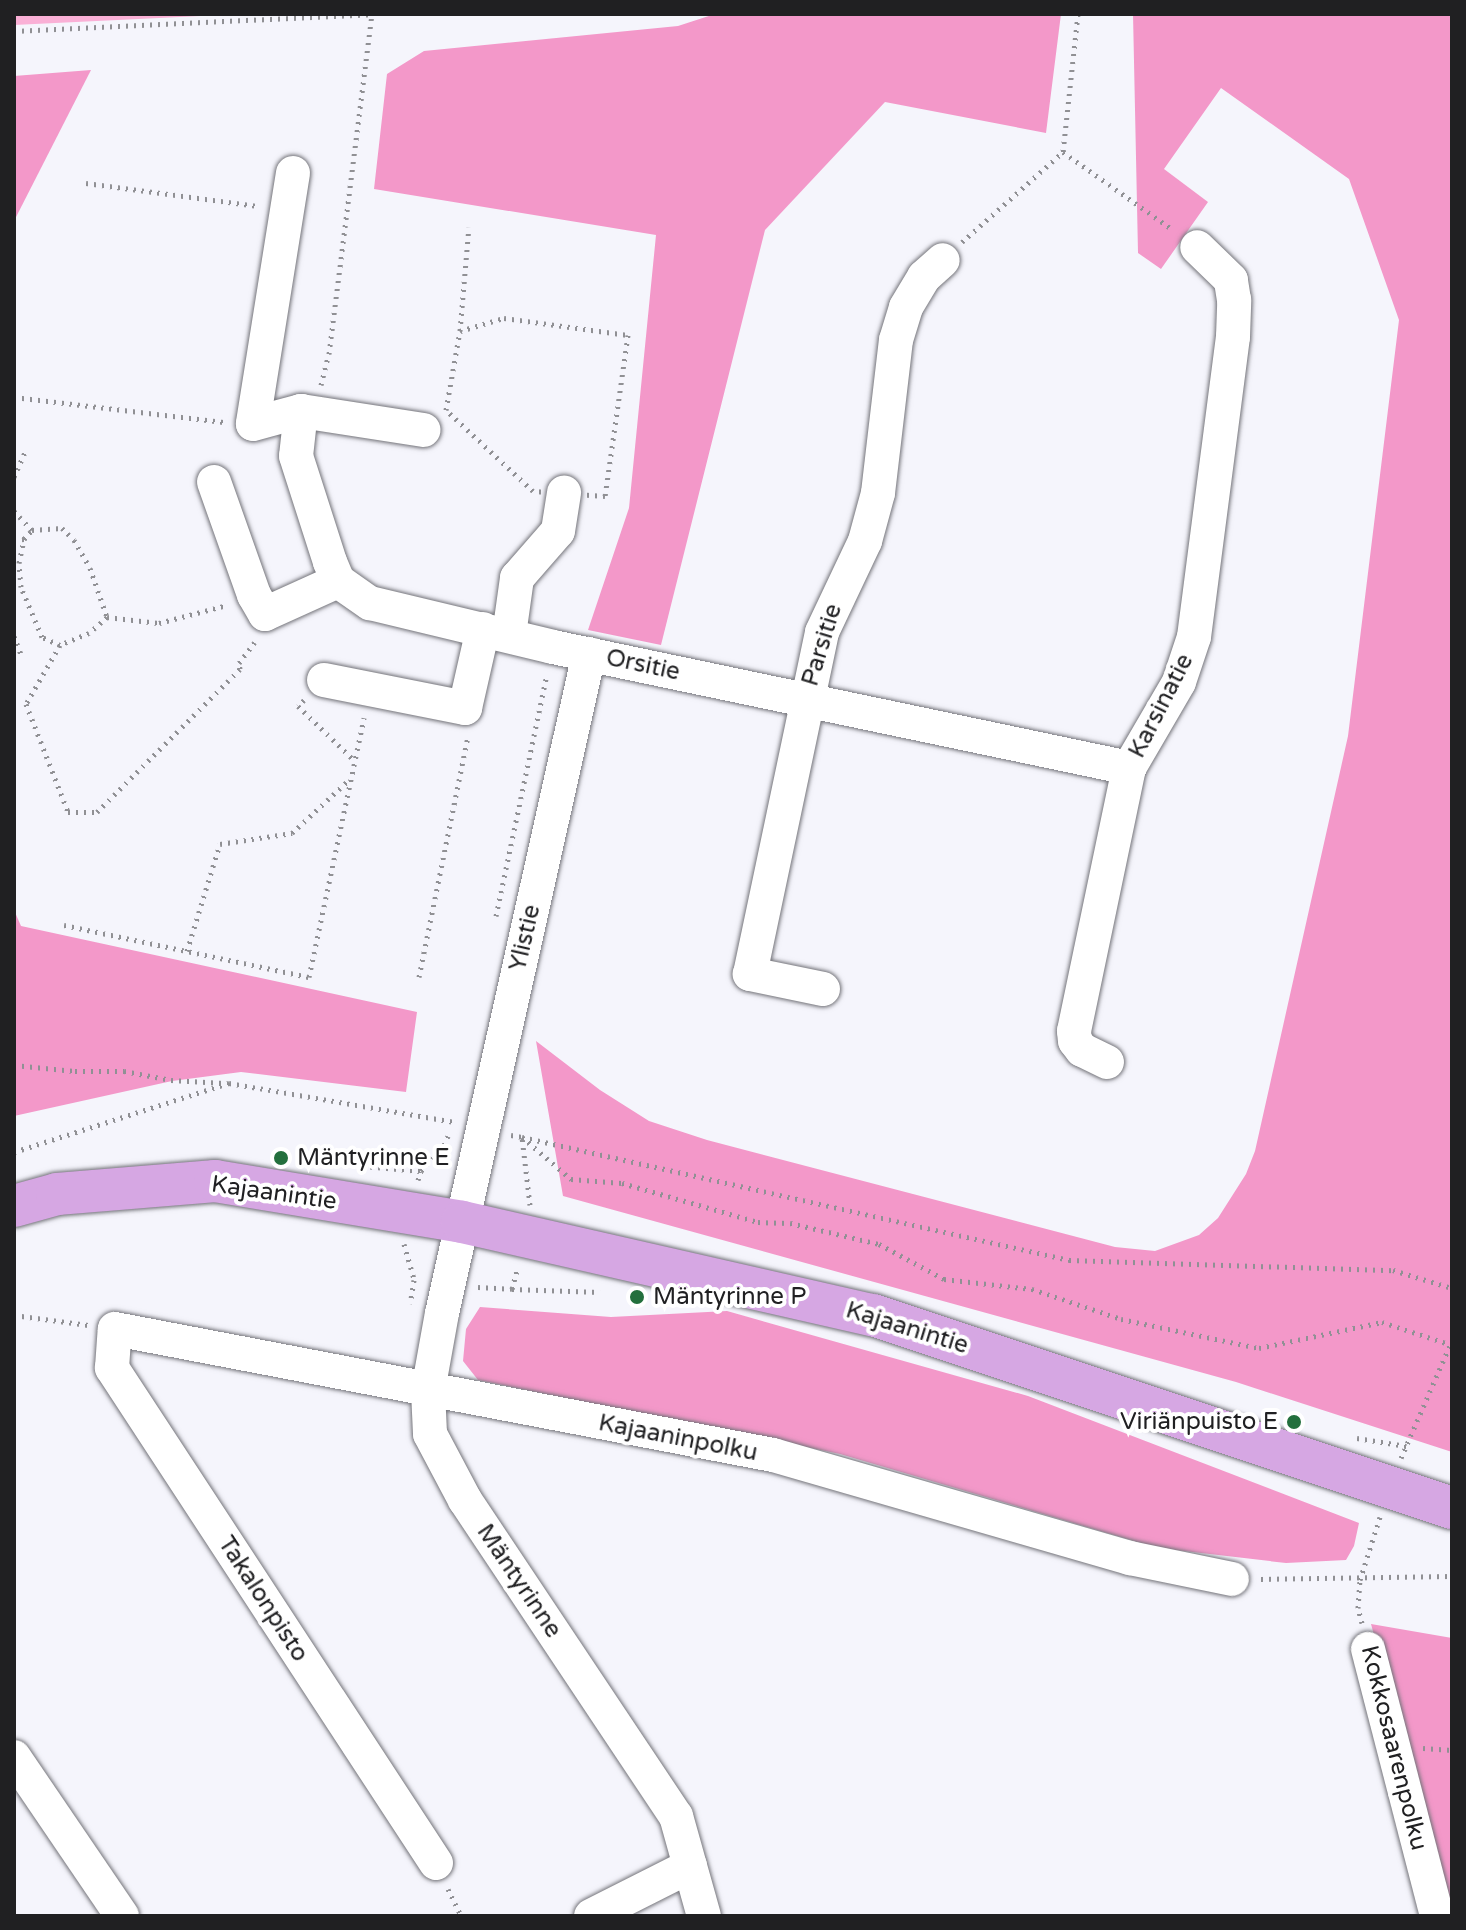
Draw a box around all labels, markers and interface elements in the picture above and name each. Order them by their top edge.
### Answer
street label: Parsitie [796,600,848,690]
street label: Orsitie [603,643,683,687]
street label: Karsinatie [1123,649,1199,763]
street label: Ylistie [503,902,547,974]
place label: Mäntyrinne E [297,1144,449,1172]
marker: Mäntyrinne E [272,1149,290,1167]
street label: Kajaanintie [209,1170,339,1216]
place label: Mäntyrinne P [653,1283,806,1311]
marker: Mäntyrinne P [628,1288,646,1306]
street label: Kajaanintie [842,1296,972,1360]
street label: Kajaaninpolku [596,1408,760,1468]
place label: Viriänpuisto E [1120,1408,1278,1436]
marker: Viriänpuisto E [1285,1413,1303,1431]
street label: Mäntyrinne [470,1519,568,1643]
street label: Takalonpisto [212,1531,314,1667]
street label: Kokkosaarenpolku [1355,1643,1433,1853]

